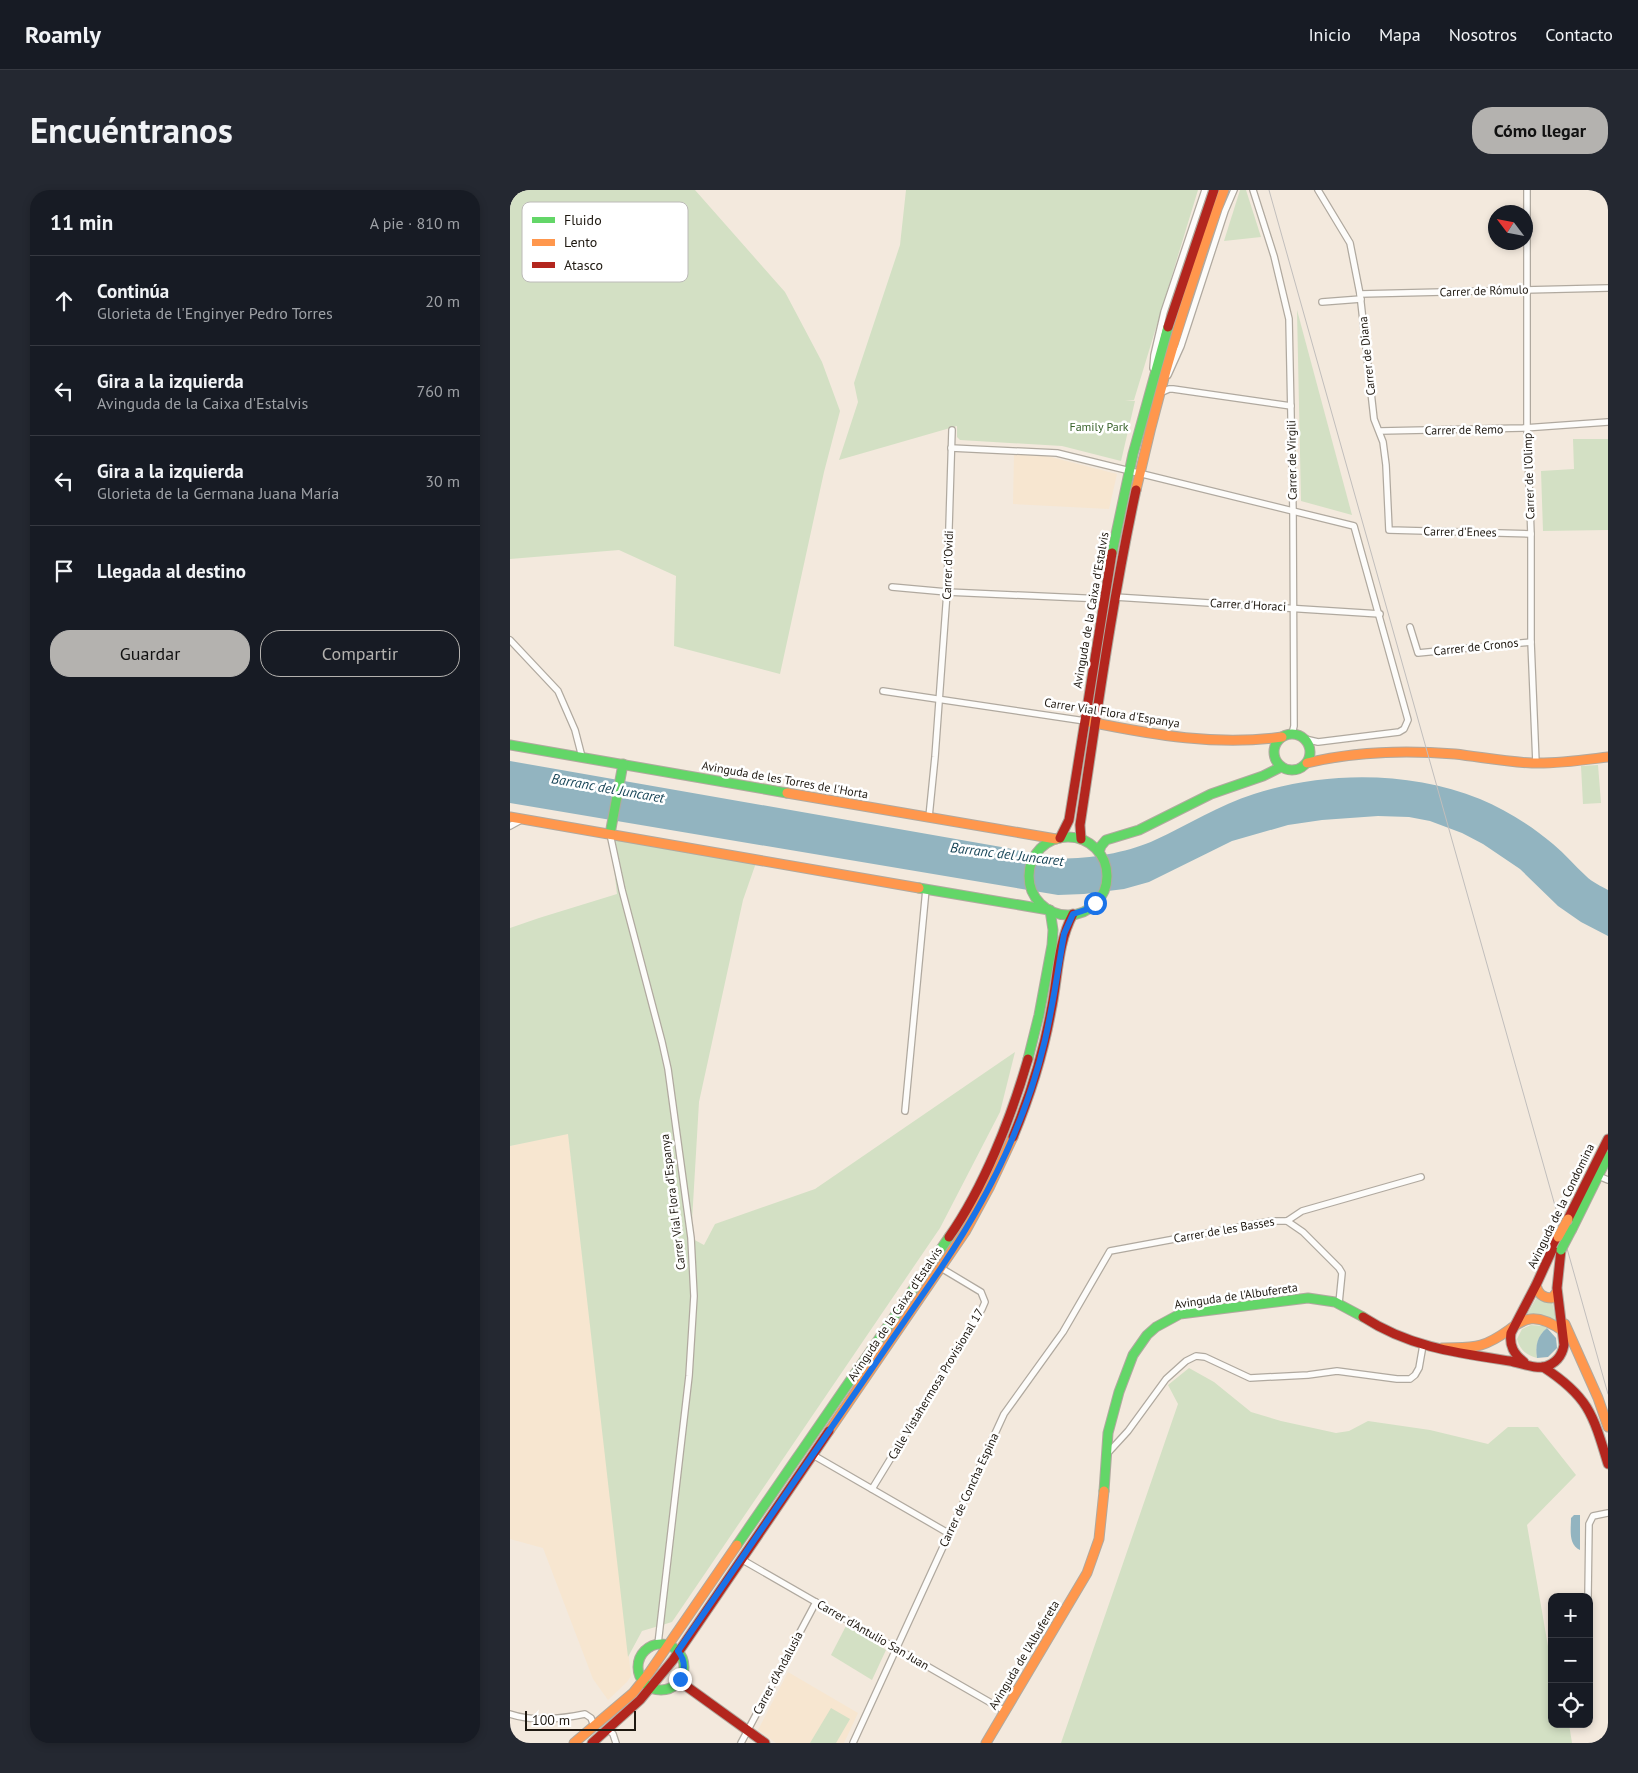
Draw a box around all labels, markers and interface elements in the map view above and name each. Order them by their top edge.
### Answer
text: Roamly [25,19,101,50]
text: Inicio [1308,23,1351,46]
text: Mapa [1379,23,1421,46]
text: Nosotros [1449,23,1517,46]
text: Contacto [1545,23,1613,46]
text: Encuéntranos [30,107,233,153]
button: Cómo llegar [1472,107,1608,154]
legend [522,202,688,282]
north arrow [1488,205,1533,250]
text: 11 min [50,209,113,236]
text: Fluido [564,211,602,229]
text: A pie · 810 m [370,213,460,233]
text: Lento [564,233,597,251]
text: Atasco [564,256,603,274]
text: Continúa [97,279,169,303]
street label: Carrer de Rómulo [1439,281,1529,300]
icon: ahead [50,287,78,315]
text: 20 m [425,291,460,311]
text: Glorieta de l'Enginyer Pedro Torres [97,303,333,323]
street label: Carrer de Diana [1355,316,1378,396]
text: Gira a la izquierda [97,369,244,393]
icon: left [50,377,78,405]
text: 760 m [417,381,460,401]
text: Avinguda de la Caixa d'Estalvis [97,393,308,413]
park label: Family Park [1069,419,1129,434]
street label: Carrer de Virgili [1283,420,1300,500]
street label: Carrer de Remo [1424,421,1503,438]
street label: Carrer de l'Olimp [1519,432,1538,520]
text: Gira a la izquierda [97,459,244,483]
icon: left [50,467,78,495]
text: 30 m [425,471,460,491]
text: Glorieta de la Germana Juana María [97,483,339,503]
street label: Carrer d'Enees [1423,523,1497,540]
street label: Carrer d'Ovidi [939,530,956,600]
street label: Avinguda de la Caixa d'Estalvis [1069,531,1112,689]
icon: arrive [50,557,78,585]
text: Llegada al destino [97,559,246,583]
street label: Carrer d'Horaci [1209,595,1287,614]
button: Guardar [50,630,250,677]
button: Compartir [260,630,460,677]
street label: Carrer de Cronos [1433,635,1519,658]
street label: Carrer Vial Flora d'Espanya [1043,694,1181,731]
street label: Avinguda de les Torres de l'Horta [701,757,870,802]
water label: Barranc del Juncaret [550,769,666,807]
water label: Barranc del Juncaret [949,838,1065,870]
route start [1084,892,1107,915]
street label: Carrer Vial Flora d'Espanya [657,1133,688,1271]
street label: Avinguda de la Condomina [1524,1141,1597,1271]
street label: Carrer de les Basses [1172,1213,1275,1246]
street label: Avinguda de la Caixa d'Estalvis [844,1244,945,1384]
street label: Avinguda de l'Albufereta [1173,1279,1299,1312]
street label: Calle Vistahermosa Provisional 17 [884,1306,987,1462]
street label: Carrer de Concha Espina [936,1430,1002,1549]
map controls [1548,1593,1593,1728]
button: + [1548,1593,1593,1638]
street label: Carrer d'Antulio San Juan [815,1596,932,1673]
street label: Avinguda de l'Albufereta [985,1597,1062,1712]
street label: Carrer d'Andalusia [749,1629,806,1717]
button: − [1548,1638,1593,1683]
route end [669,1668,692,1691]
button: locate [1548,1683,1593,1728]
scale bar [525,1708,636,1731]
text: 100 m [532,1711,570,1729]

